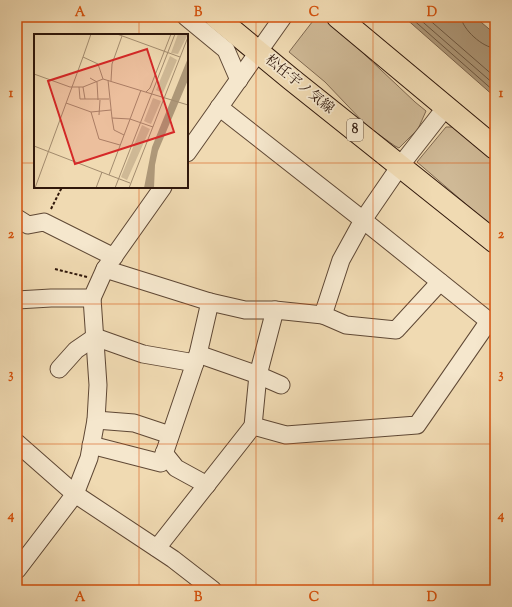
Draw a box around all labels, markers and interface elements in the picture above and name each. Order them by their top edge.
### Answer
text: A [75,4,86,22]
text: B [194,4,203,22]
text: C [309,4,319,22]
text: D [427,4,437,22]
inset map [34,34,188,188]
street label: 松任宇ノ気線 [260,51,338,119]
text: 1 [9,85,14,103]
text: 1 [499,85,504,103]
road number: 8 [347,119,363,141]
text: 2 [8,226,15,244]
text: 2 [498,226,505,244]
text: 3 [8,366,14,384]
text: 3 [498,366,504,384]
text: 4 [7,507,15,525]
text: 4 [497,507,505,525]
text: A [75,589,86,607]
text: B [194,589,203,607]
text: C [309,589,319,607]
text: D [427,589,437,607]

